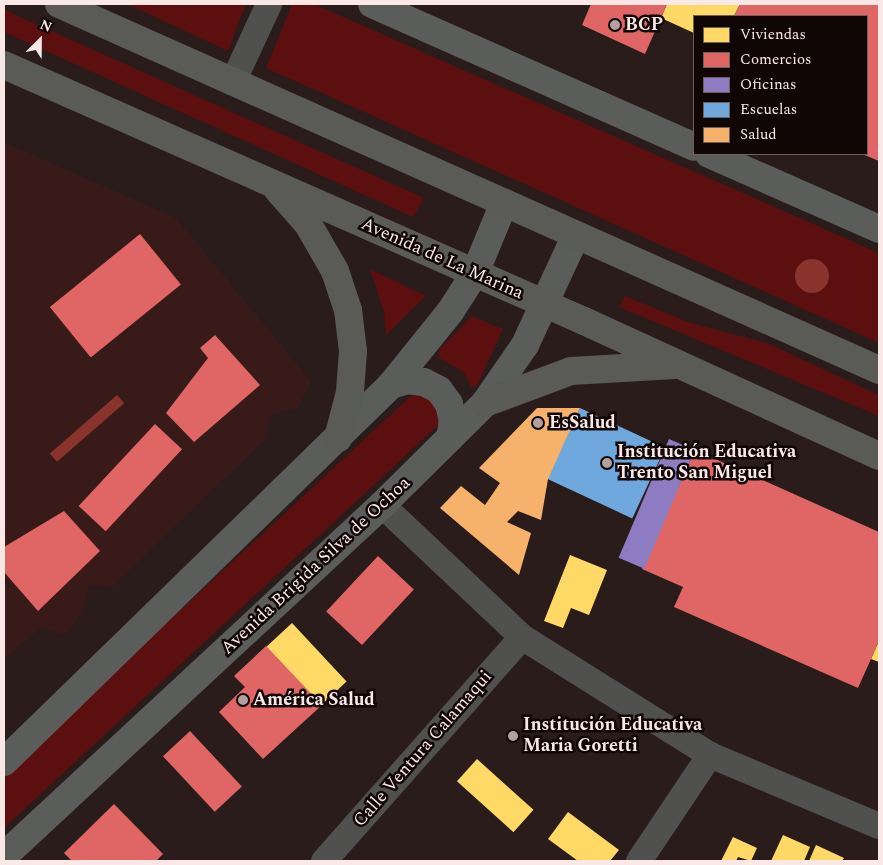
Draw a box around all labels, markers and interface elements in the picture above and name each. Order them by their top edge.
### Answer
text: N [37,14,55,38]
place label: BCP [625,14,663,36]
north arrow [15,15,65,65]
legend [693,15,868,155]
marker: BCP [609,19,621,31]
text: Viviendas [740,23,806,46]
text: Comercios [740,48,812,71]
text: Oficinas [740,73,796,96]
text: Escuelas [740,98,797,121]
text: Salud [740,123,777,146]
street label: Avenida de La Marina [357,213,527,305]
place label: EsSalud [549,412,616,434]
marker: EsSalud [531,416,545,430]
place label: Institución Educativa Trento San Miguel [617,442,796,484]
marker: Institución Educativa Trento San Miguel [601,457,613,469]
street label: Avenida Brigida Silva de Ochoa [217,473,415,659]
street label: Calle Ventura Calamaqui [349,666,497,832]
place label: América Salud [253,689,375,711]
marker: América Salud [237,694,249,706]
place label: Institución Educativa Maria Goretti [523,715,702,758]
marker: Institución Educativa Maria Goretti [507,730,519,742]

